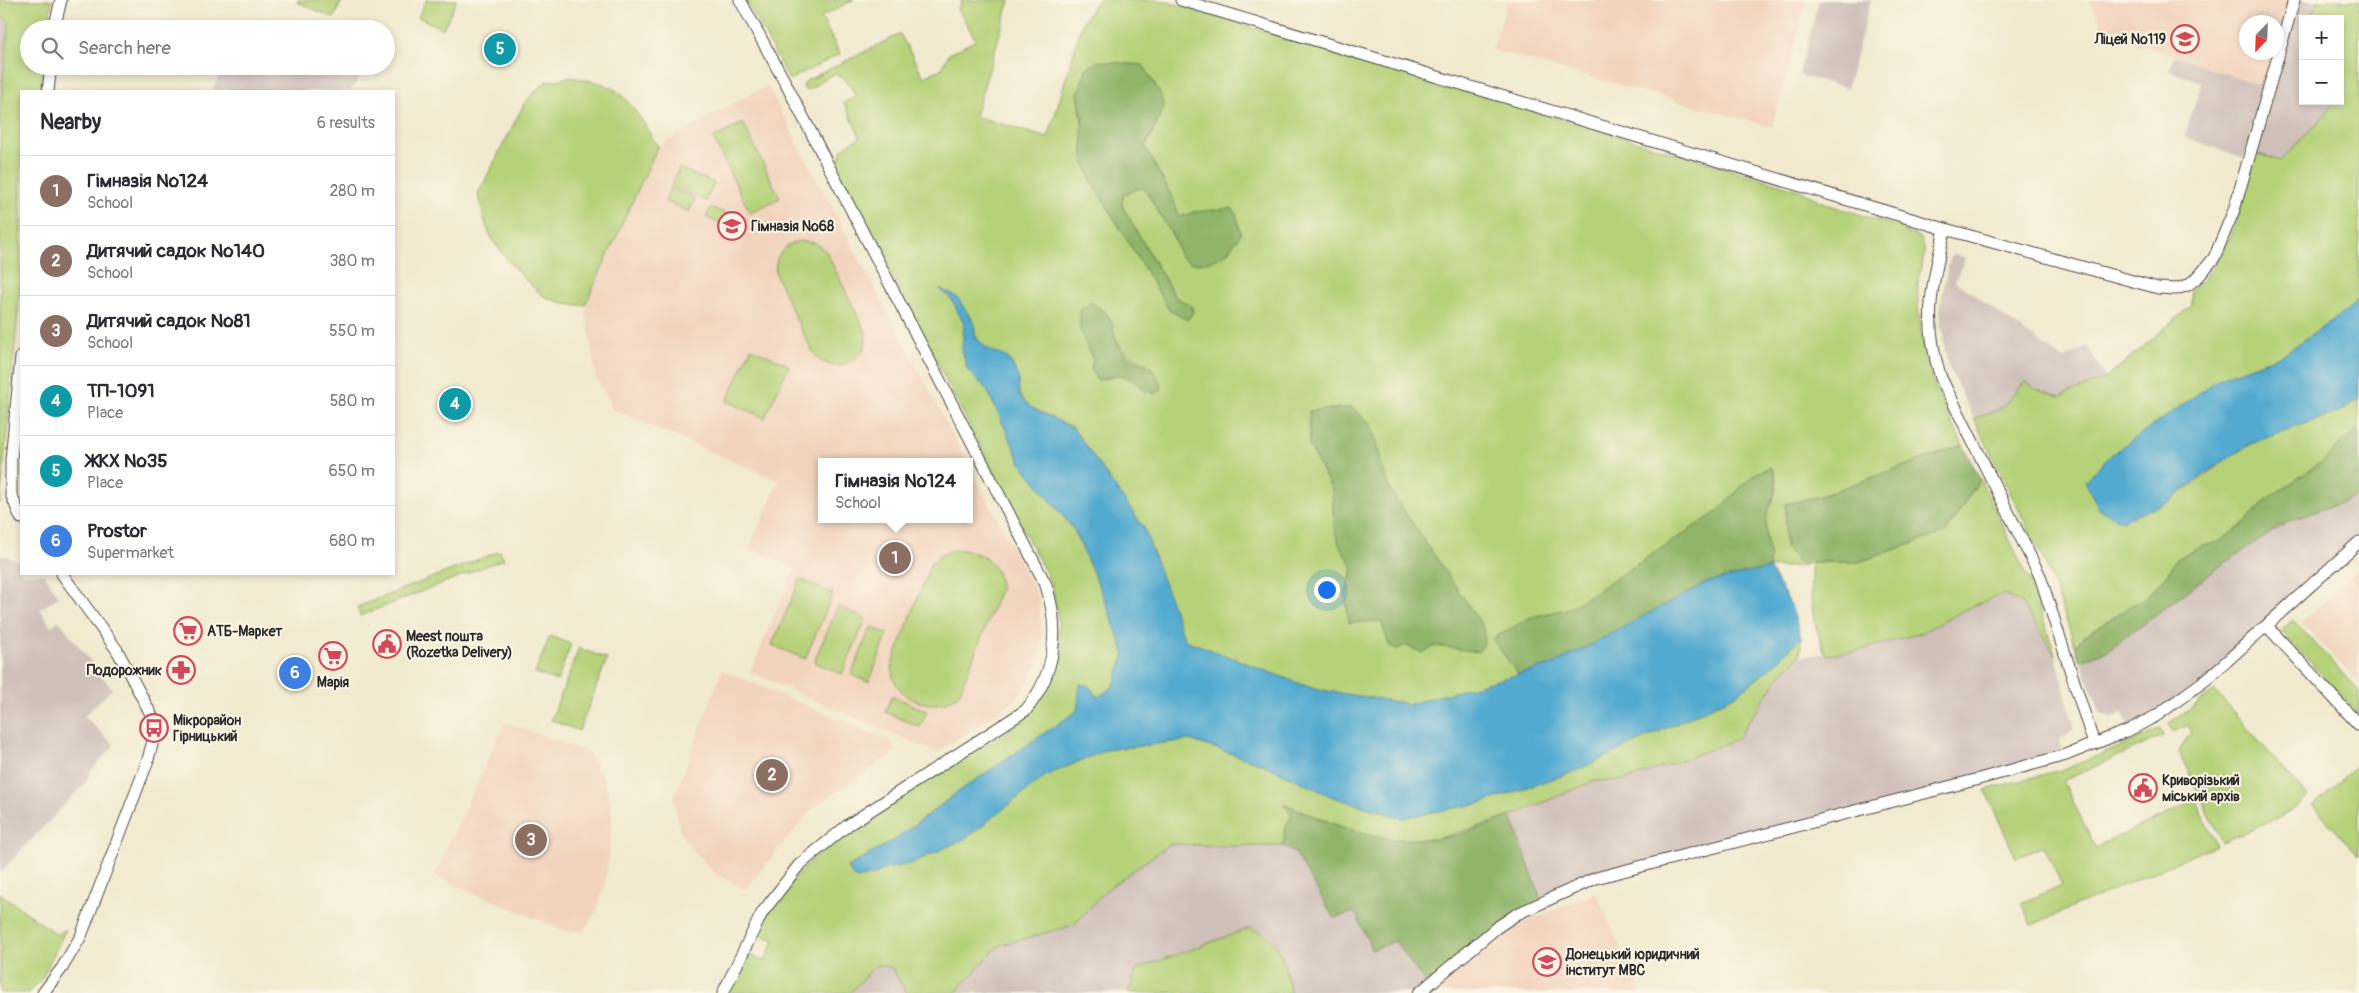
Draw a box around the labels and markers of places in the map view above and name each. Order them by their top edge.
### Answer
school or university icon: Ліцей №119 [2170,24,2200,54]
pin: 5 [484,30,516,68]
place label: Ліцей №119 [2094,31,2166,48]
school or university icon: Гімназія №68 [717,211,747,241]
place label: Гімназія №68 [751,218,834,235]
pin: 4 [439,385,471,423]
pin: 1 [879,539,911,577]
supermarket icon: АТБ-Маркет [173,616,203,646]
place label: АТБ-Маркет [207,623,284,640]
place label: Meest пошта (Rozetka Delivery) [406,628,512,661]
public building icon: Meest пошта (Rozetka Delivery) [372,629,402,659]
supermarket icon: Марія [318,641,348,671]
pin: 6 [279,654,311,692]
pharmacy icon: Подорожник [166,655,196,685]
place label: Подорожник [87,662,162,679]
place label: Марія [317,674,350,691]
place label: Мiкрорайон Гiрницький [173,712,241,745]
bus stop icon: Мiкрорайон Гiрницький [139,713,169,743]
pin: 2 [756,756,788,794]
place label: Криворізький міський архів [2162,772,2240,805]
public building icon: Криворізький міський архів [2128,773,2158,803]
pin: 3 [515,821,547,859]
place label: Донецький юридичний інститут МВС [1565,946,1700,979]
school or university icon: Донецький юридичний інститут МВС [1532,947,1562,977]

